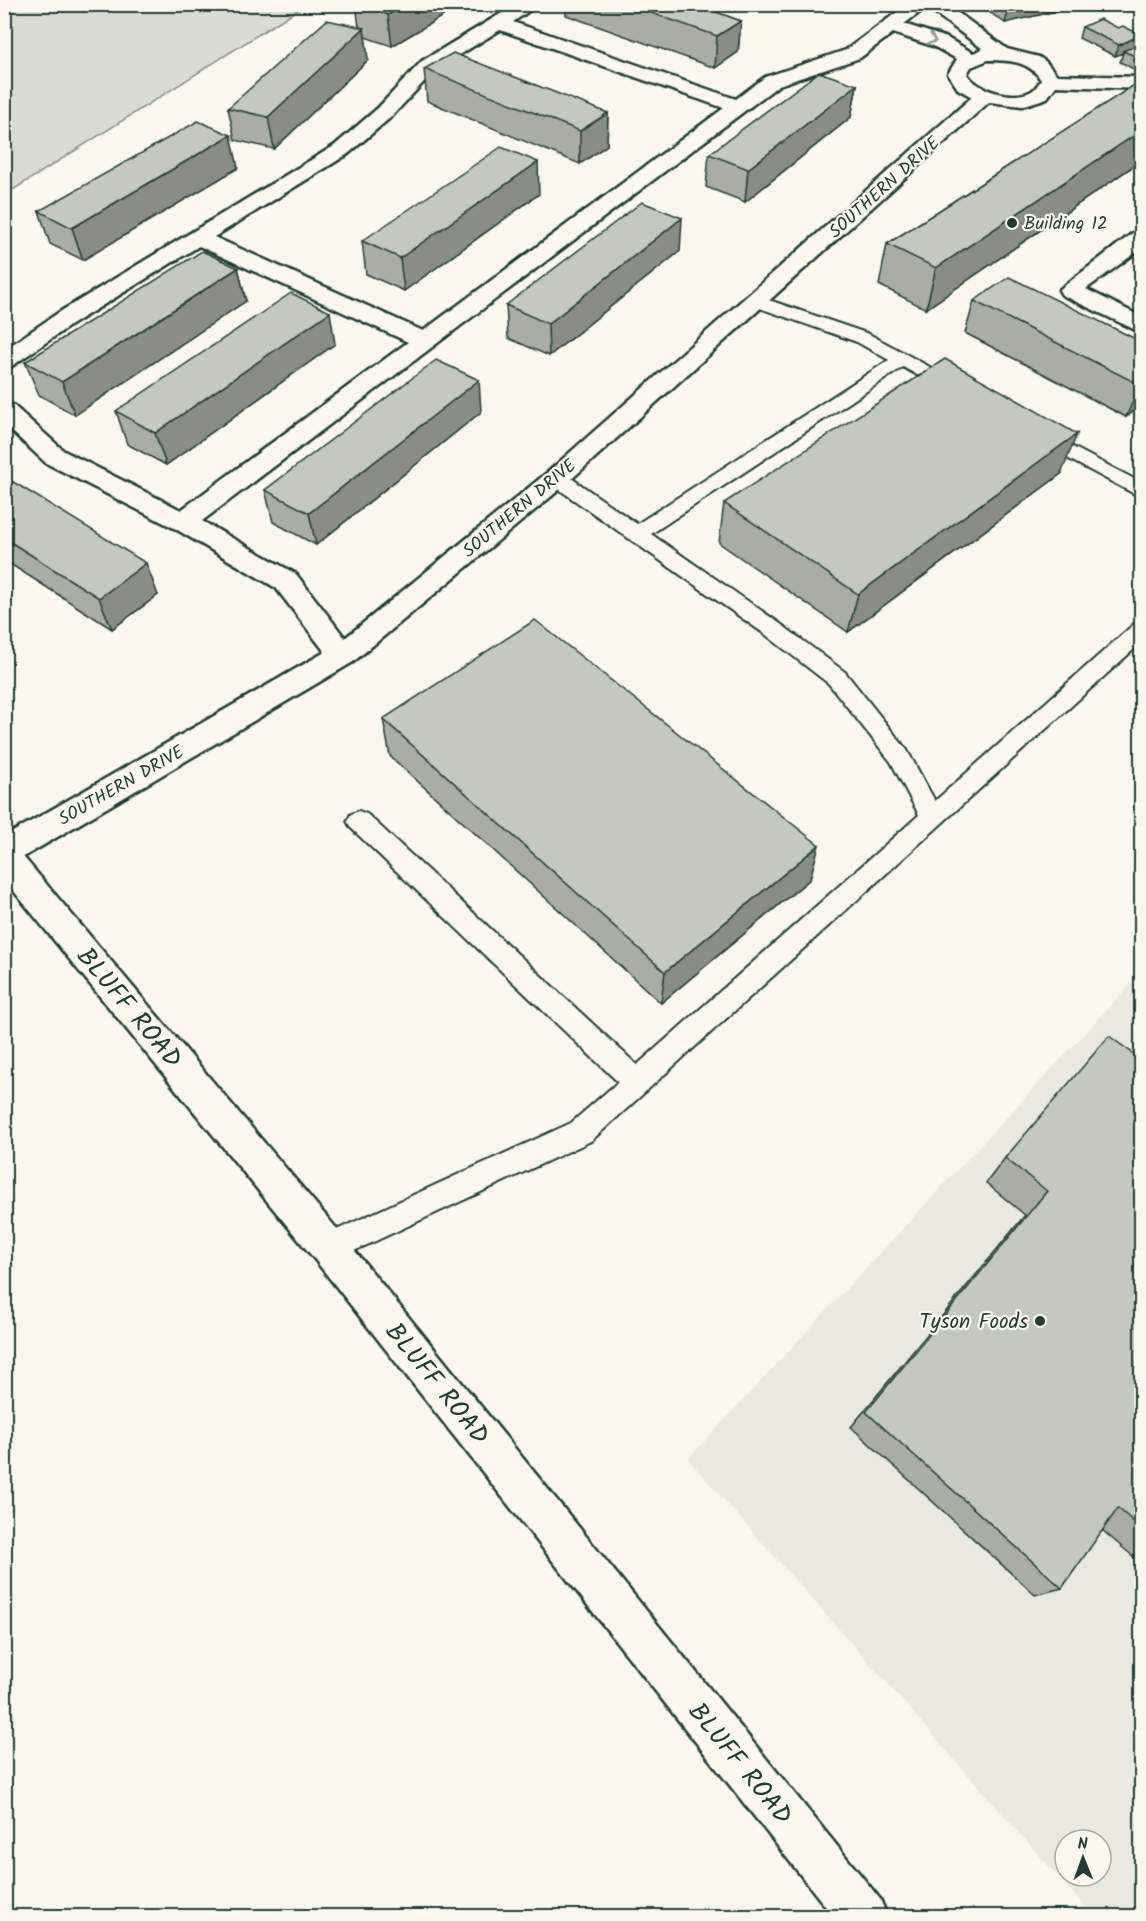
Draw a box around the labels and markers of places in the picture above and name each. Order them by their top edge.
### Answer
place label: Building 12 [1024,210,1108,239]
marker: Building 12 [1005,216,1019,230]
place label: Tyson Foods [919,1306,1028,1339]
marker: Tyson Foods [1033,1314,1047,1328]

